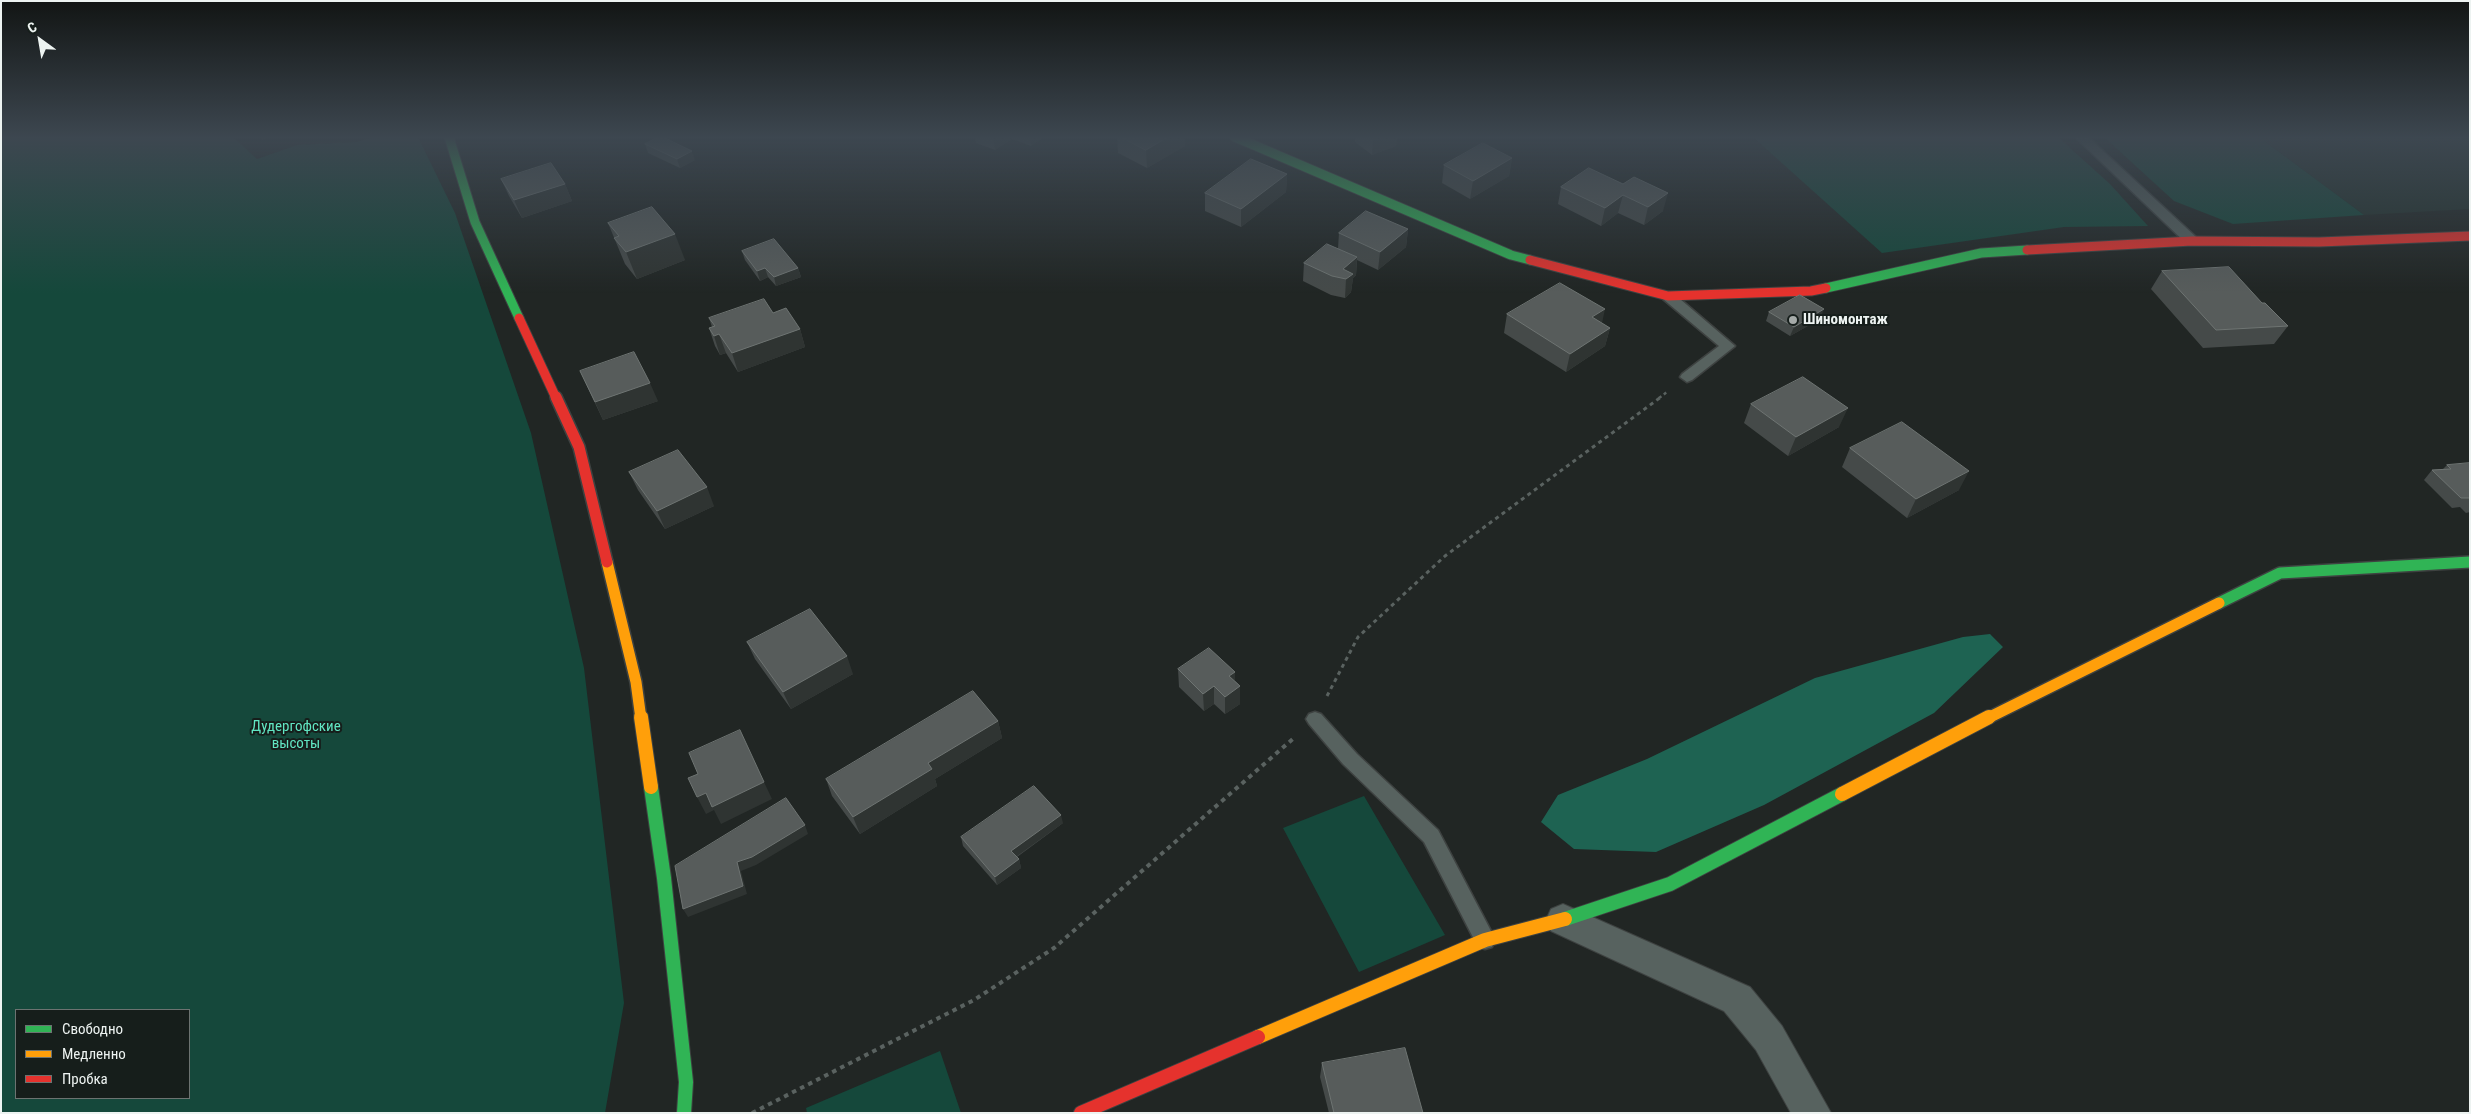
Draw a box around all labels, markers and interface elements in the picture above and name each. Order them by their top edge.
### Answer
north arrow [15,15,65,65]
text: С [24,18,40,36]
place label: Шиномонтаж [1803,311,1888,329]
marker: Шиномонтаж [1787,314,1799,326]
park label: Дудергофские высоты [251,718,341,753]
legend [15,1009,190,1099]
text: Свободно [62,1020,123,1038]
text: Медленно [62,1045,126,1063]
text: Пробка [62,1070,108,1088]

